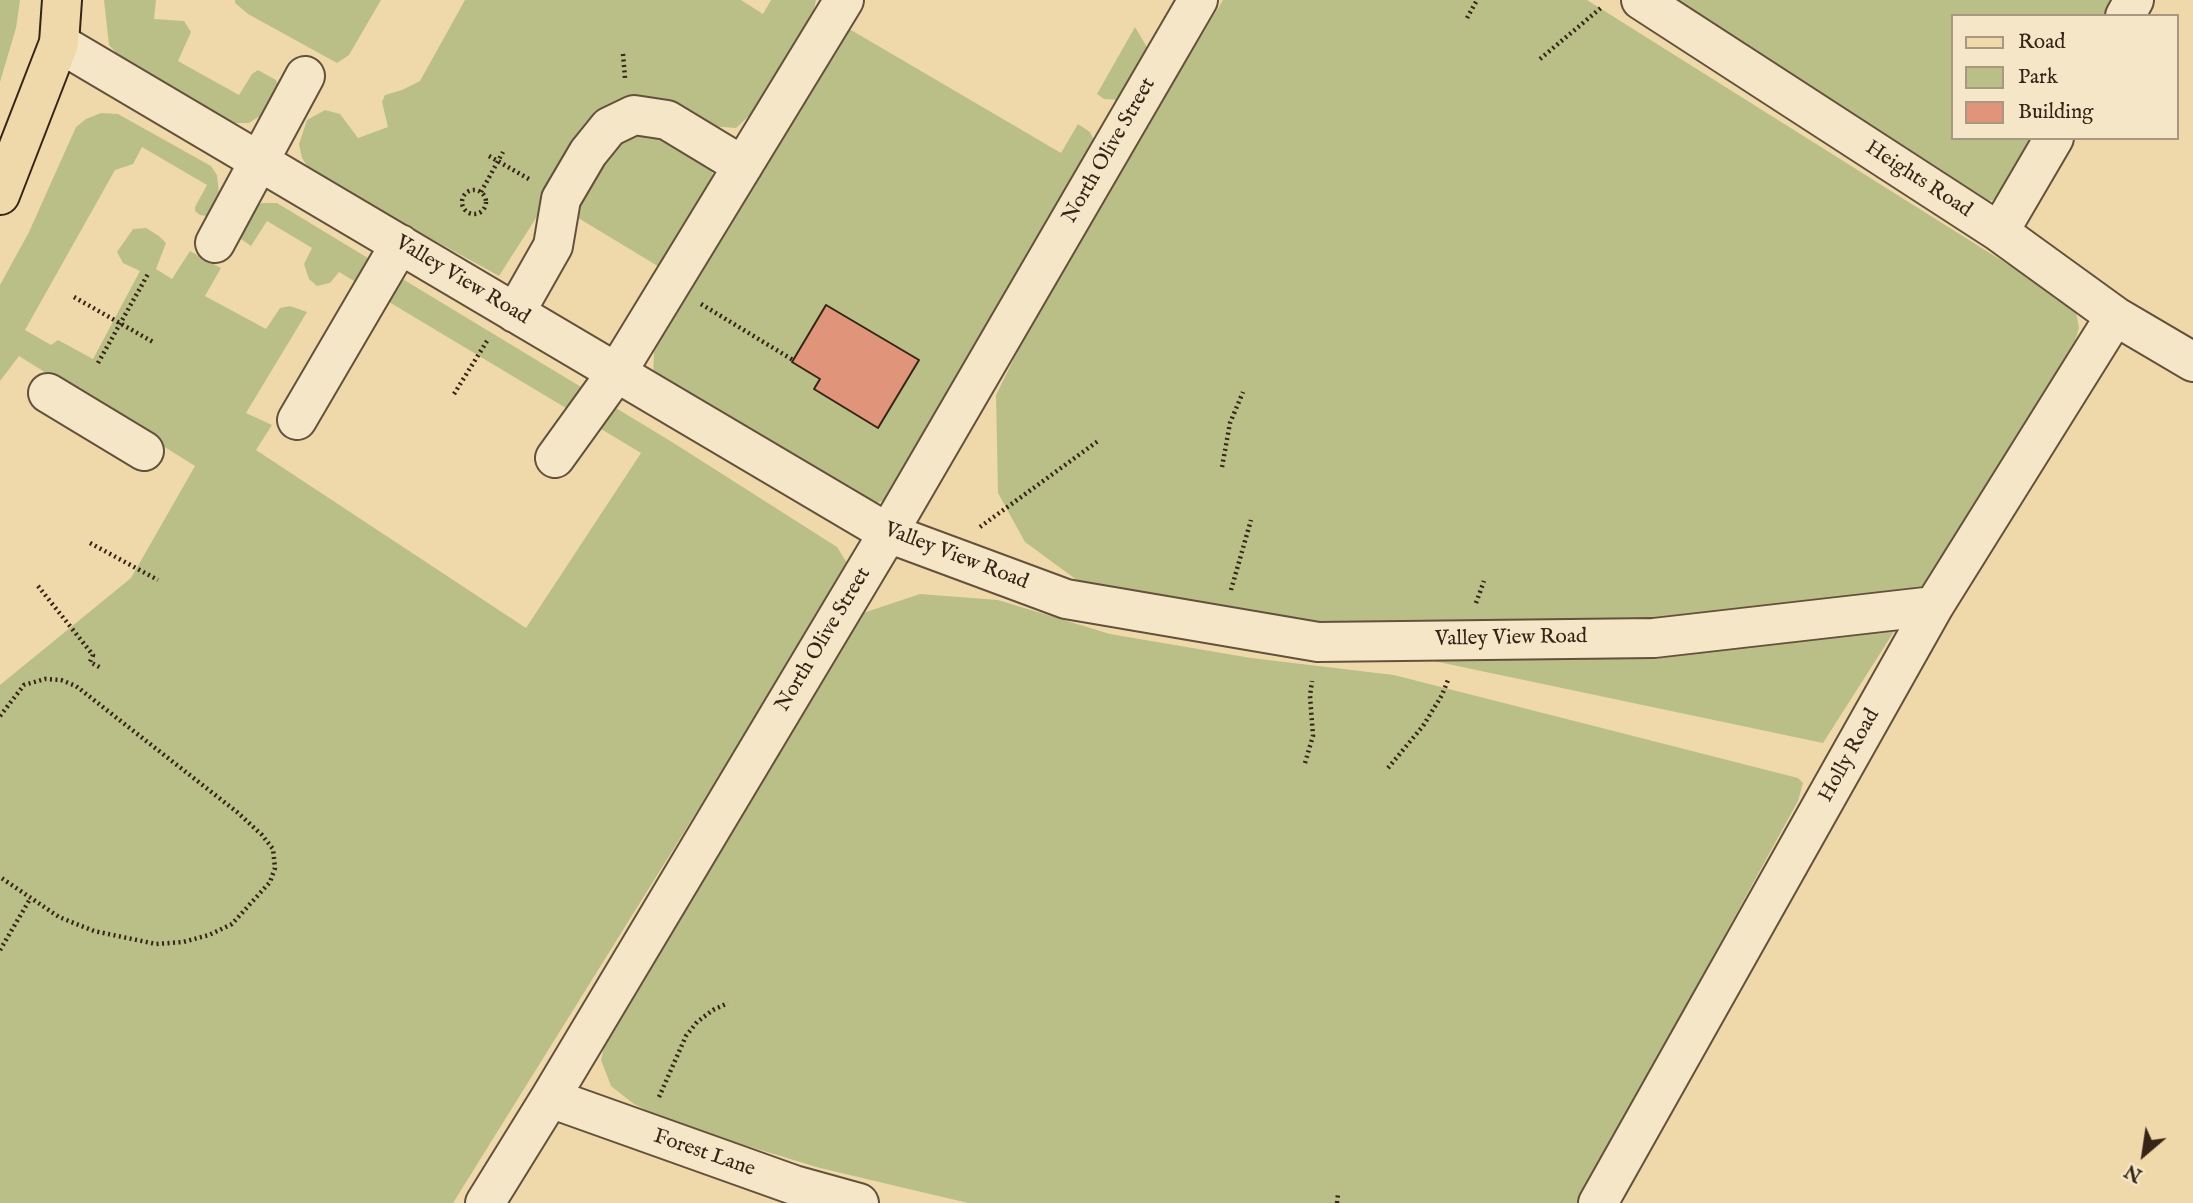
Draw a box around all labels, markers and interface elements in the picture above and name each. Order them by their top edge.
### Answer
legend [1952,14,2179,140]
text: Road [2018,29,2065,56]
text: Park [2018,64,2058,91]
street label: North Olive Street [1058,74,1162,228]
text: Building [2018,99,2093,126]
street label: Heights Road [1860,136,1976,224]
street label: Valley View Road [390,231,534,331]
street label: Valley View Road [880,518,1032,596]
street label: North Olive Street [771,563,877,717]
street label: Valley View Road [1435,625,1587,653]
street label: Holly Road [1814,705,1886,807]
north arrow [2109,1119,2179,1189]
street label: Forest Lane [650,1125,758,1183]
text: N [2121,1158,2147,1187]

